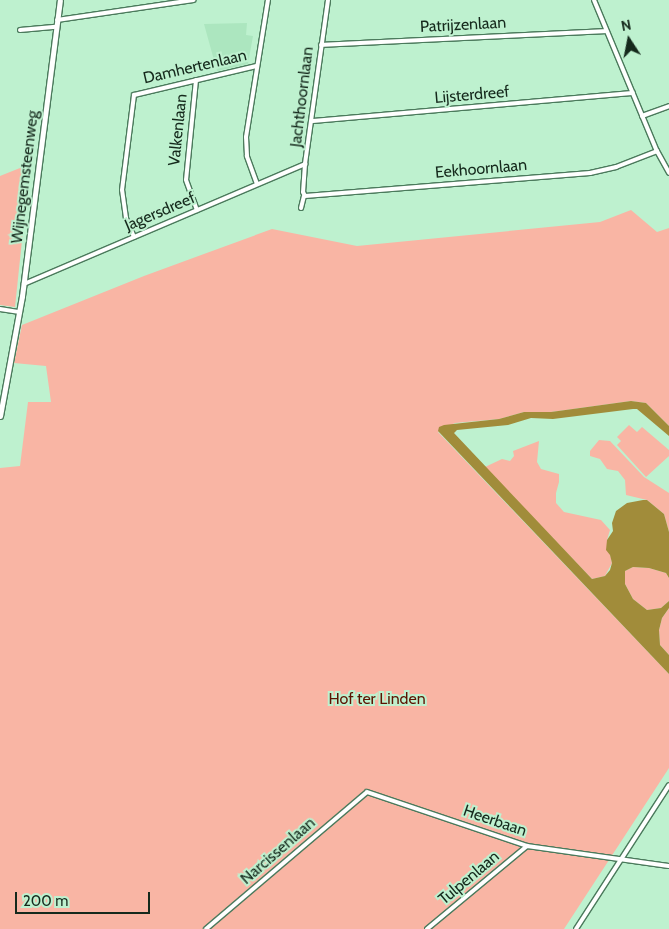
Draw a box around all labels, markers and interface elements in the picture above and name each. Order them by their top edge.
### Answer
street label: Patrijzenlaan [419,13,507,37]
north arrow [604,15,654,65]
text: N [620,15,633,35]
street label: Damhertenlaan [141,46,249,88]
street label: Jachthoornlaan [286,46,318,148]
street label: Lijsterdreef [434,82,510,108]
street label: Valkenlaan [165,93,191,167]
street label: Wijnegemsteenweg [7,109,43,245]
street label: Eekhoornlaan [434,155,528,183]
street label: Jagersdreef [122,189,198,235]
park label: Hof ter Linden [328,689,426,709]
street label: Heerbaan [461,801,529,841]
street label: Narcissenlaan [237,813,319,889]
street label: Tulpenlaan [435,847,503,909]
scale bar [18,882,152,914]
text: 200 m [23,892,68,910]

